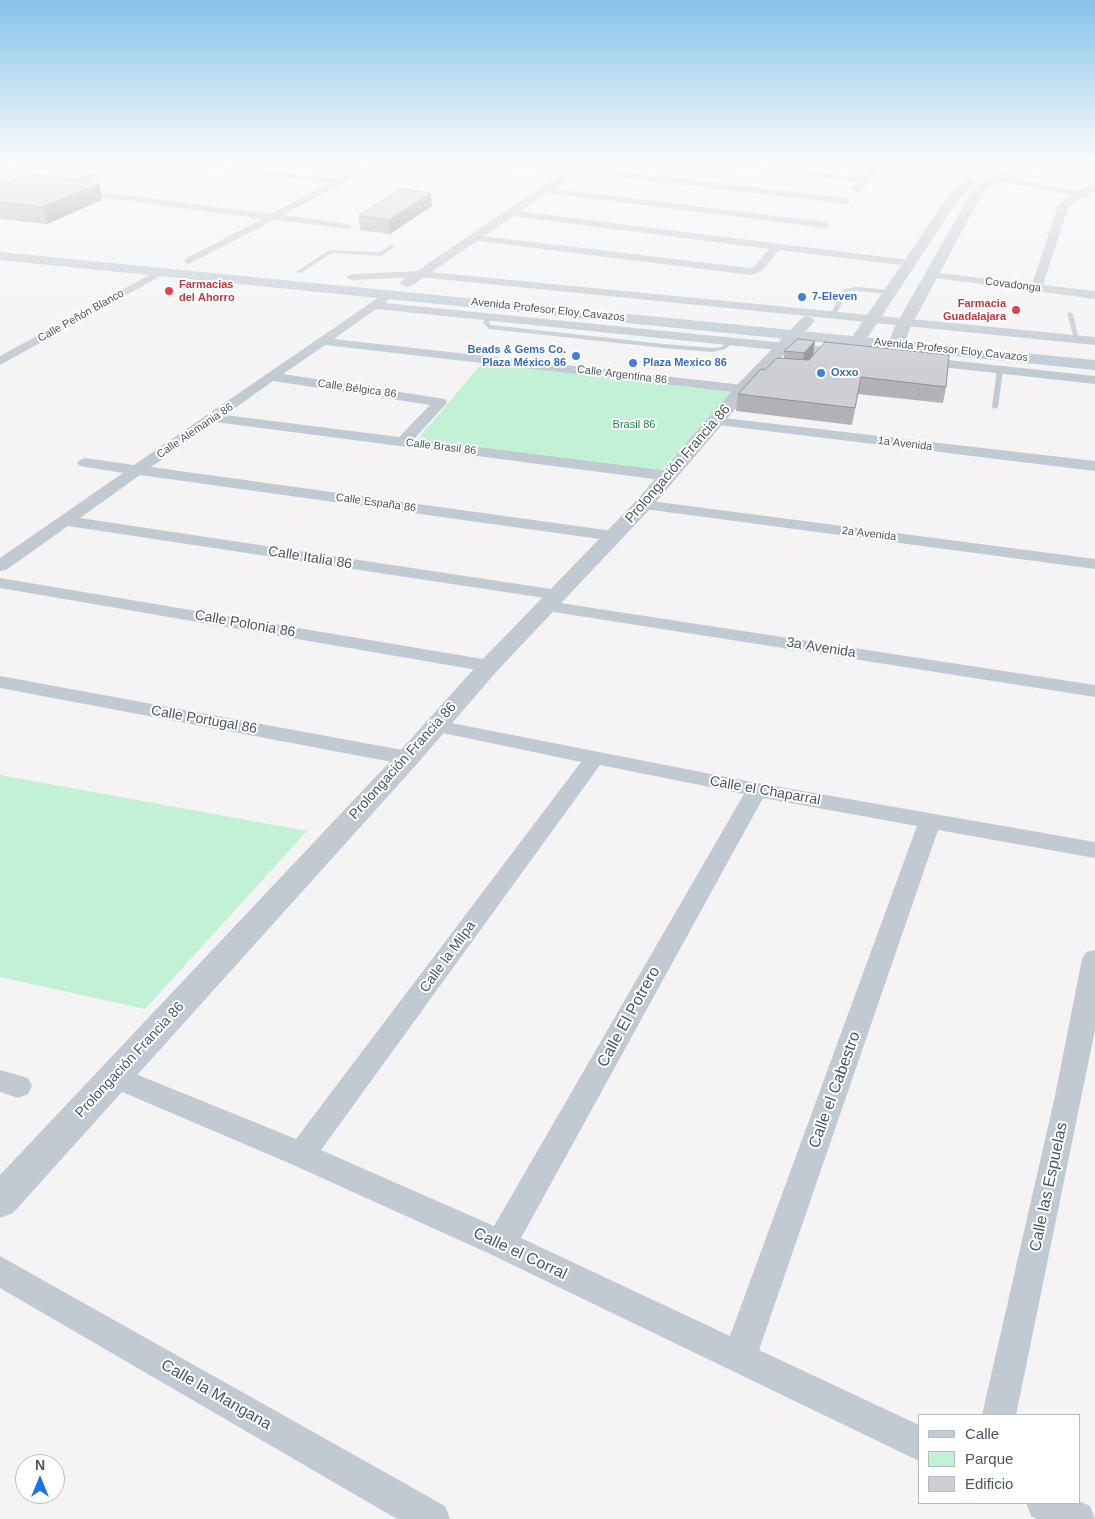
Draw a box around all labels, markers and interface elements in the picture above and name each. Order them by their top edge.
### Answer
street label: Covadonga [984,275,1042,295]
place label: Farmacias del Ahorro [179,278,235,304]
marker: Farmacias del Ahorro [163,285,175,297]
street label: Calle Peñón Blanco [36,287,126,345]
place label: 7-Eleven [812,290,857,304]
marker: 7-Eleven [796,291,808,303]
street label: Avenida Profesor Eloy Cavazos [470,295,626,325]
place label: Farmacia Guadalajara [943,297,1006,323]
marker: Farmacia Guadalajara [1010,304,1022,316]
street label: Avenida Profesor Eloy Cavazos [873,335,1029,365]
place label: Beads & Gems Co. Plaza México 86 [468,343,566,369]
marker: Beads & Gems Co. Plaza México 86 [570,350,582,362]
place label: Plaza Mexico 86 [643,356,727,370]
marker: Plaza Mexico 86 [627,357,639,369]
street label: Calle Argentina 86 [576,363,668,387]
place label: Oxxo [831,366,859,380]
marker: Oxxo [815,367,827,379]
street label: Calle Bélgica 86 [317,377,397,401]
street label: Calle Alemania 86 [154,401,236,461]
street label: Prolongación Francia 86 [622,401,734,527]
park label: Brasil 86 [613,418,655,432]
street label: 1a Avenida [877,434,933,454]
street label: Calle Brasil 86 [405,436,477,458]
street label: Calle España 86 [335,491,417,515]
street label: 2a Avenida [841,524,897,544]
street label: Calle Italia 86 [267,543,353,573]
street label: Calle Polonia 86 [193,607,297,641]
street label: 3a Avenida [785,634,857,662]
street label: Prolongación Francia 86 [346,699,460,823]
street label: Calle Portugal 86 [150,702,258,738]
street label: Calle el Chaparral [708,773,822,809]
street label: Calle la Milpa [417,918,479,996]
street label: Calle El Potrero [593,963,665,1071]
street label: Prolongación Francia 86 [72,999,188,1121]
street label: Calle el Cabestro [805,1029,865,1151]
street label: Calle las Espuelas [1026,1121,1072,1253]
street label: Calle el Corral [470,1224,570,1284]
street label: Calle la Mangana [157,1356,275,1434]
legend [918,1414,1080,1504]
text: Calle [965,1425,999,1442]
text: Parque [965,1450,1013,1467]
north arrow [15,1454,65,1504]
text: N [35,1457,45,1473]
text: Edificio [965,1475,1013,1492]

